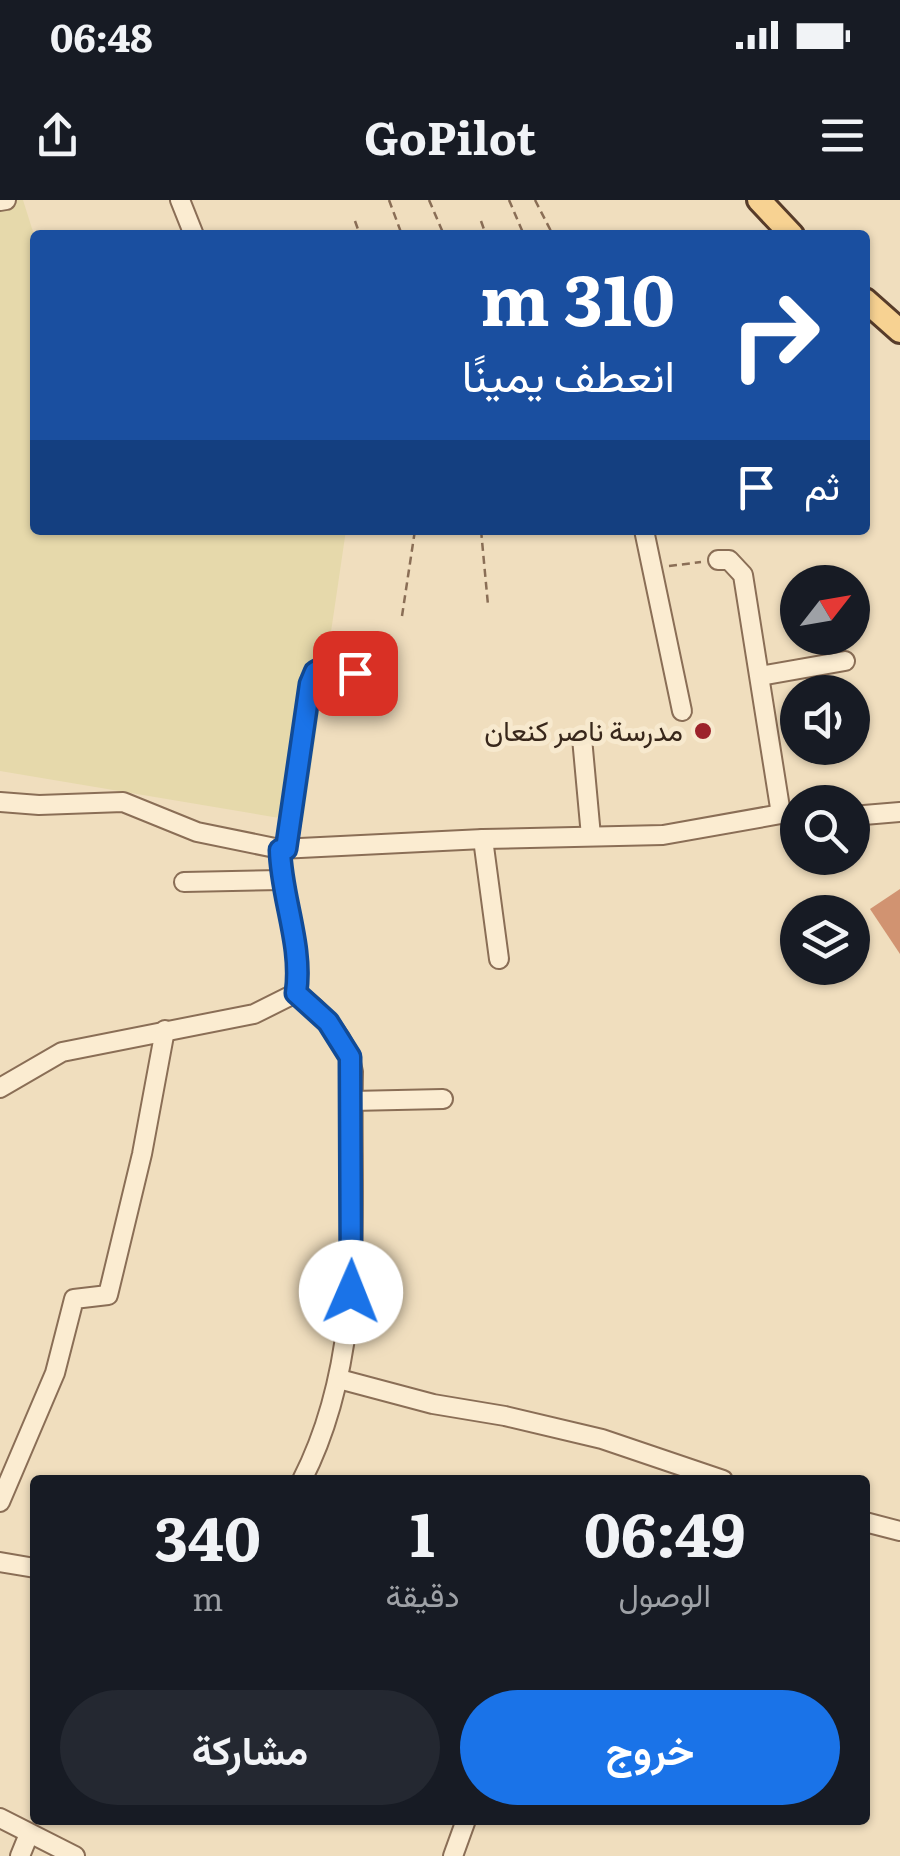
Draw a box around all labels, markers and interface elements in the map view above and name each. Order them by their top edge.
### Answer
text: 06:48 [50,7,153,64]
text: GoPilot [364,102,536,169]
icon: share [30,108,85,163]
icon: menu [815,108,870,163]
text: 310 m [480,244,675,348]
icon: right [710,270,840,400]
text: انعطف يمينًا [462,339,675,406]
text: ثم [804,455,840,512]
icon: arrive [729,460,784,515]
north arrow [780,565,870,655]
map controls [780,565,870,985]
pin [313,631,398,716]
icon: arrive [328,646,383,701]
button: sound [780,675,870,765]
place label: مدرسة ناصر كنعان [484,708,683,750]
marker: مدرسة ناصر كنعان [692,720,714,742]
button: search [780,785,870,875]
button: layers [780,895,870,985]
position arrow [299,1240,403,1344]
text: 1 [410,1486,435,1575]
text: 06:49 [584,1486,746,1575]
text: 340 [155,1490,261,1579]
text: دقيقة [386,1569,460,1617]
text: الوصول [619,1569,711,1617]
text: m [192,1573,223,1621]
button: مشاركة [60,1690,440,1805]
button: خروج [460,1690,840,1805]

